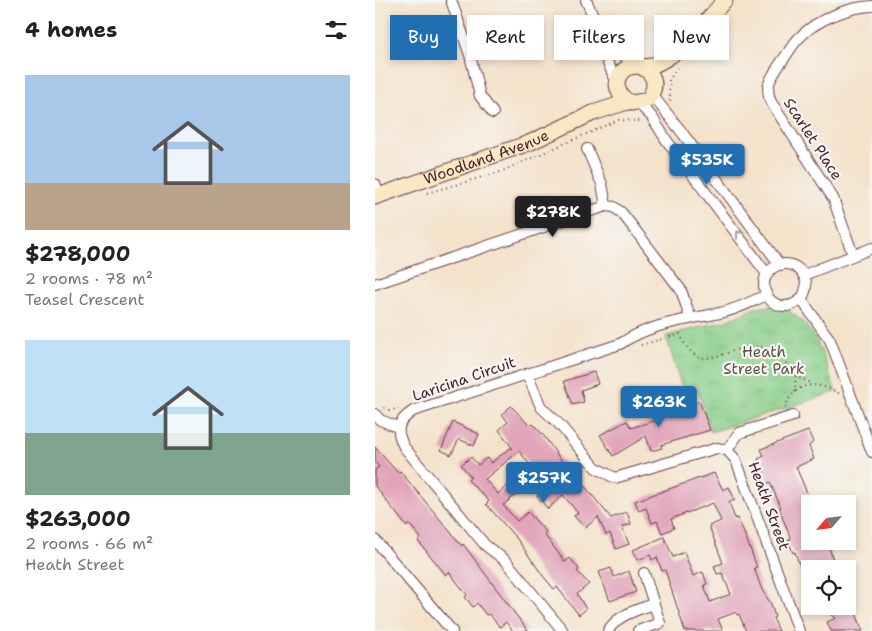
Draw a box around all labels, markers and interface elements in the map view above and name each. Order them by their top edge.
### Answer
chip: Buy [390,15,457,60]
chip: Rent [467,15,544,60]
chip: Filters [554,15,644,60]
chip: New [654,15,729,60]
text: 4 homes [25,16,117,44]
icon: filters [322,16,350,44]
street label: Scarlet Place [779,94,847,184]
icon: home [143,108,233,198]
street label: Woodland Avenue [421,125,552,189]
pin: $535K [672,144,742,186]
text: $535K [681,149,733,170]
pin: $278K [518,196,588,238]
text: $278K [526,201,580,222]
one-way arrow [736,231,744,240]
text: $278,000 [25,240,130,268]
text: 2 rooms · 78 m² [25,268,153,289]
text: Teasel Crescent [25,289,144,310]
park label: Heath Street Park [723,342,805,379]
street label: Laricina Circuit [410,352,518,406]
icon: home [143,373,233,463]
pin: $263K [624,386,694,428]
text: $263K [632,391,686,412]
street label: Heath Street [744,459,794,553]
pin: $257K [509,462,579,504]
text: $257K [517,467,571,488]
north arrow [801,495,856,550]
map controls [801,495,856,615]
text: $263,000 [25,505,131,533]
text: 2 rooms · 66 m² [25,533,153,554]
text: Heath Street [25,554,124,575]
button: locate [801,560,856,615]

